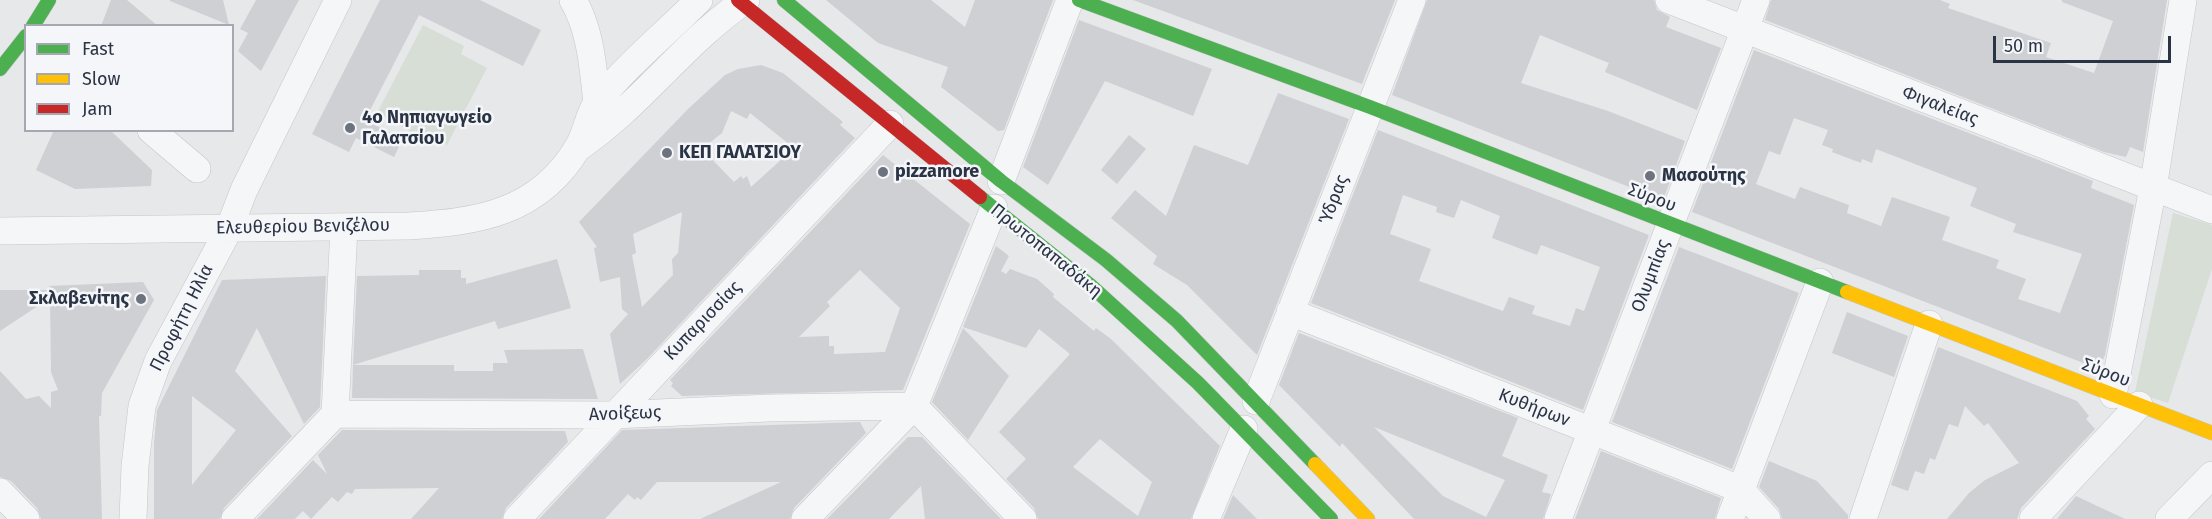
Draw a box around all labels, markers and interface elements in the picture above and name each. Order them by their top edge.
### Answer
legend [24,24,234,132]
scale bar [1996,24,2174,62]
text: 50 m [2004,35,2043,57]
text: Fast [82,38,114,60]
text: Slow [82,68,120,90]
street label: Φιγαλείας [1899,82,1981,130]
text: Jam [82,98,113,120]
place label: 4ο Νηπιαγωγείο Γαλατσίου [362,107,492,150]
marker: 4ο Νηπιαγωγείο Γαλατσίου [343,121,357,135]
place label: ΚΕΠ ΓΑΛΑΤΣΙΟΥ [679,142,801,164]
marker: ΚΕΠ ΓΑΛΑΤΣΙΟΥ [660,146,674,160]
place label: pizzamore [895,161,979,183]
marker: pizzamore [876,165,890,179]
place label: Μασούτης [1662,165,1746,187]
marker: Μασούτης [1643,169,1657,183]
street label: Ύδρας [1315,172,1353,228]
street label: Σύρου [1625,179,1679,217]
street label: Πρωτοπαπαδάκη [986,199,1106,303]
street label: Ελευθερίου Βενιζέλου [216,215,390,239]
street label: Ολυμπίας [1627,236,1675,316]
street label: Προφήτη Ηλία [146,261,218,375]
street label: Κυπαρισσίας [660,277,746,365]
place label: Σκλαβενίτης [29,288,129,310]
marker: Σκλαβενίτης [134,292,148,306]
street label: Σύρου [2079,354,2133,392]
street label: Κυθήρων [1495,385,1573,431]
street label: Ανοίξεως [588,402,662,426]

